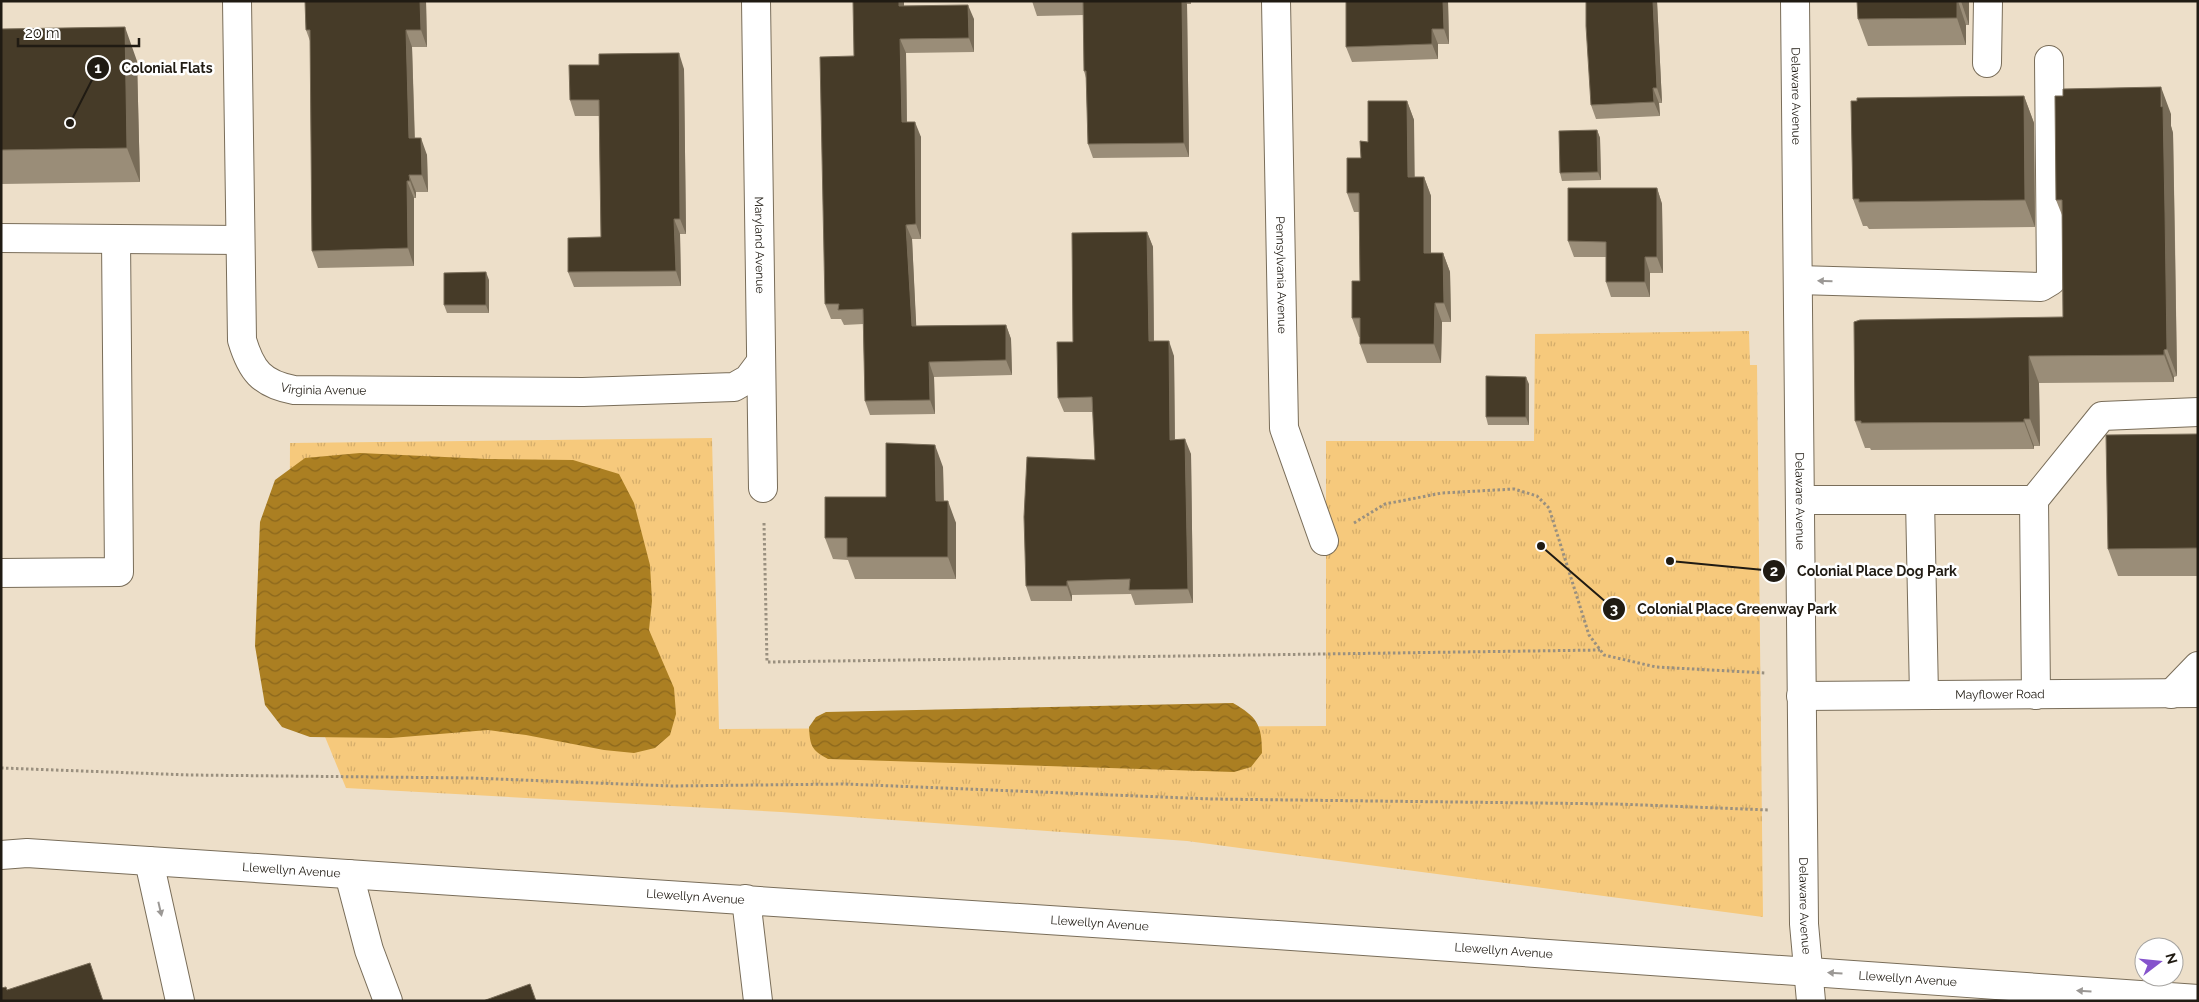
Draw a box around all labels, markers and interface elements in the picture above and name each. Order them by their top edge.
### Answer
scale bar [18,15,139,47]
text: 20 m [25,24,60,42]
street label: Delaware Avenue [1788,47,1803,145]
callout: Colonial Flats [86,53,223,82]
text: 1 [94,59,102,77]
text: Colonial Flats [121,60,213,76]
street label: Maryland Avenue [752,196,767,294]
street label: Pennsylvania Avenue [1273,216,1289,334]
one-way arrow [1816,276,1832,284]
street label: Virginia Avenue [279,380,367,398]
street label: Delaware Avenue [1792,452,1807,550]
callout: Colonial Place Dog Park [1762,556,1967,585]
text: 2 [1770,562,1778,580]
text: Colonial Place Dog Park [1797,563,1957,579]
callout: Colonial Place Greenway Park [1602,594,1847,623]
text: 3 [1610,600,1618,618]
text: Colonial Place Greenway Park [1637,601,1837,617]
street label: Mayflower Road [1955,687,2045,702]
street label: Delaware Avenue [1796,857,1814,955]
street label: Llewellyn Avenue [242,860,341,881]
street label: Llewellyn Avenue [646,887,745,907]
one-way arrow [156,901,164,917]
street label: Llewellyn Avenue [1050,913,1149,934]
north arrow [2134,937,2184,987]
street label: Llewellyn Avenue [1454,940,1553,961]
text: N [2162,951,2181,966]
one-way arrow [1826,968,1842,976]
street label: Llewellyn Avenue [1858,968,1957,989]
one-way arrow [2076,987,2092,995]

